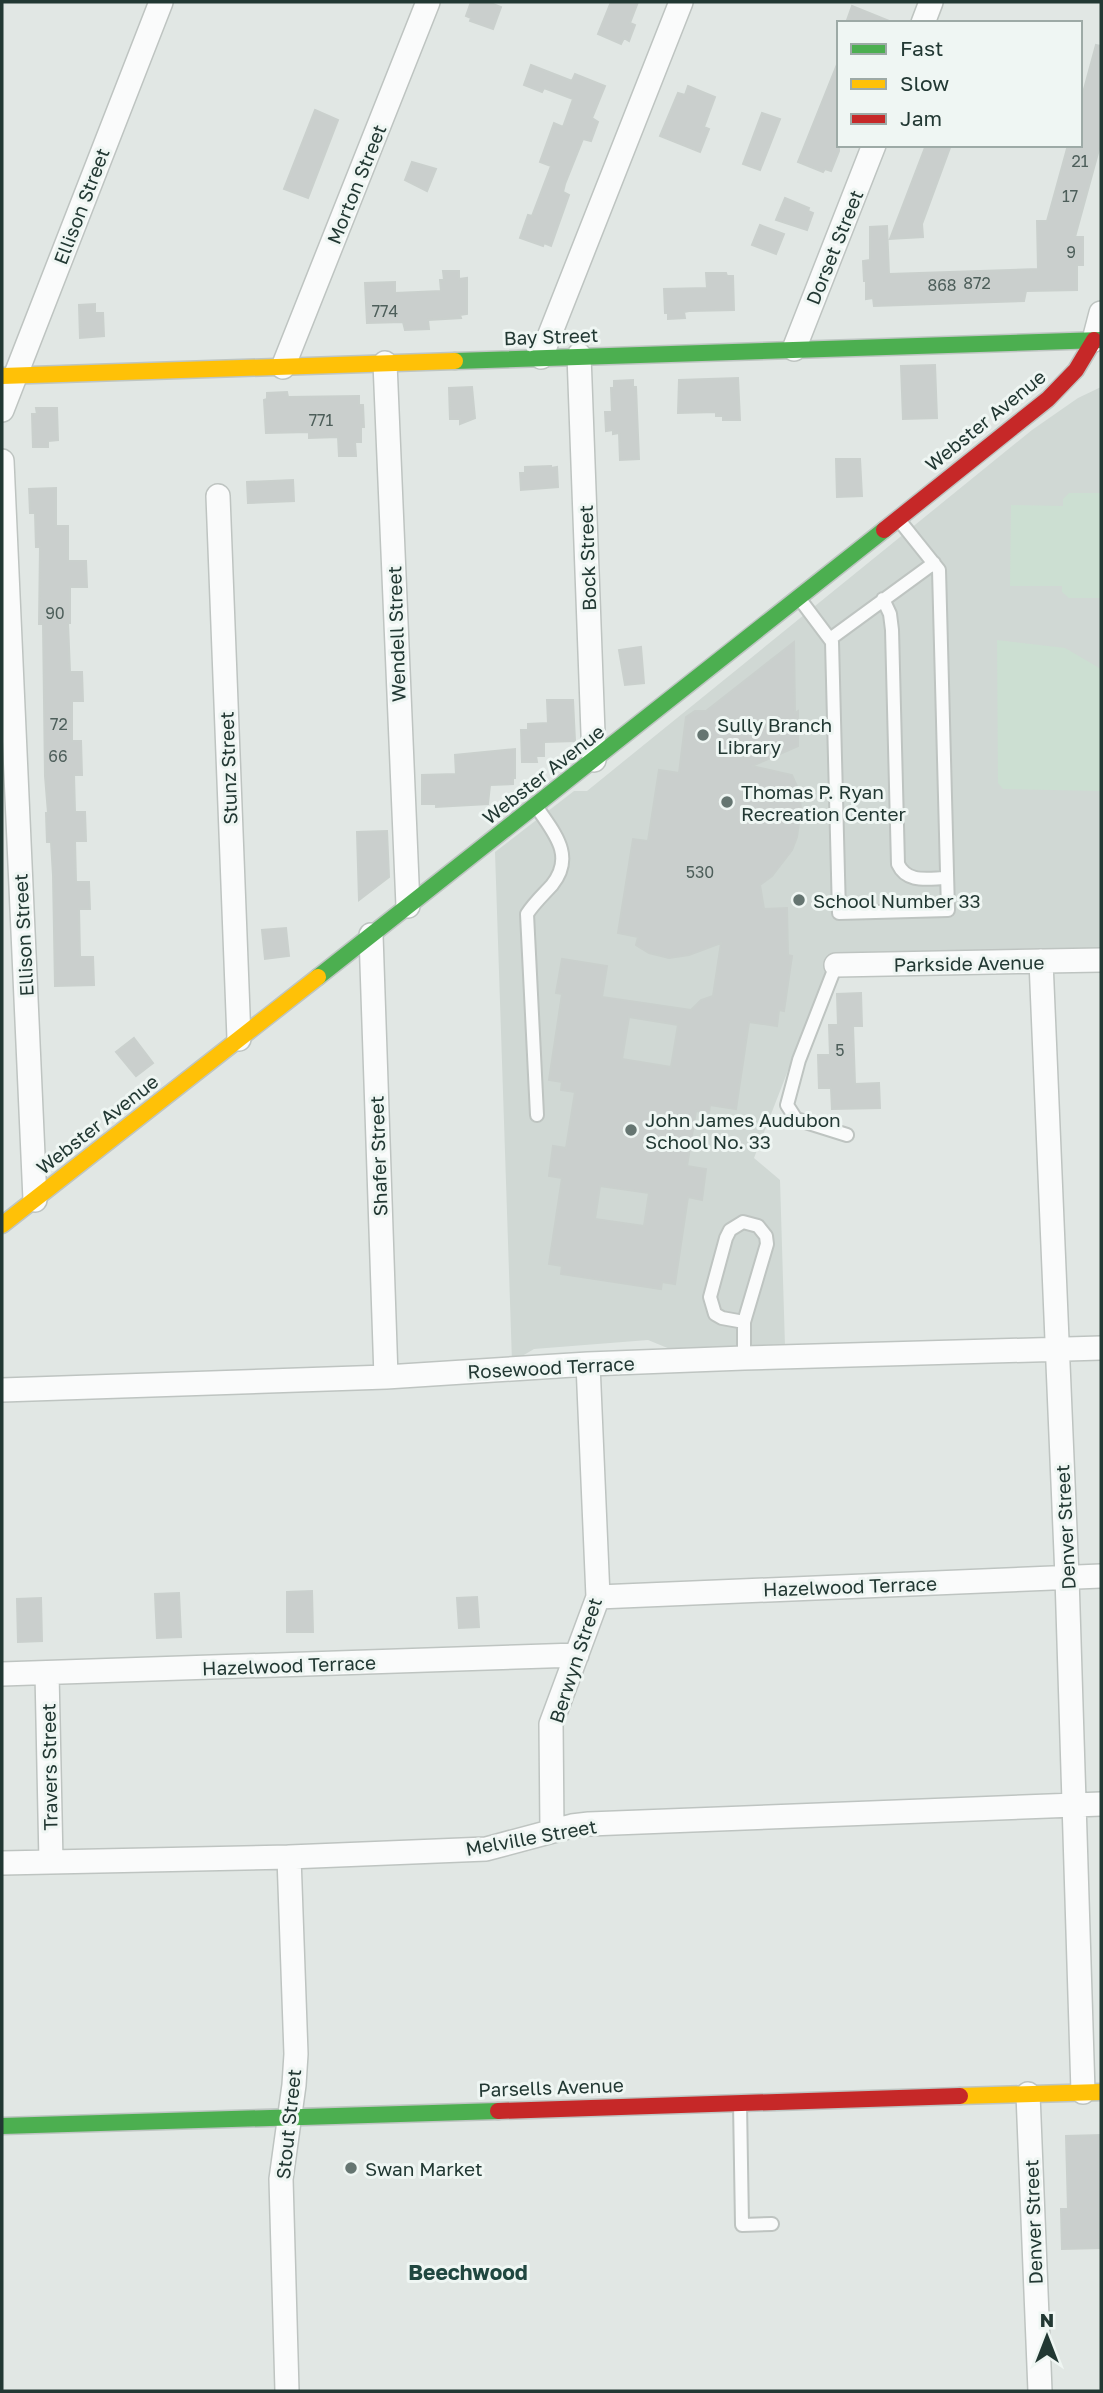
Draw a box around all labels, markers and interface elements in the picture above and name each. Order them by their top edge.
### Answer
legend [837,21,1082,147]
text: Fast [900,35,943,61]
text: Slow [900,70,949,96]
text: Jam [900,105,942,131]
street label: Morton Street [322,121,390,247]
street label: Ellison Street [48,144,114,268]
house number: 21 [1071,151,1089,171]
street label: Dorset Street [801,186,867,308]
house number: 17 [1062,186,1078,206]
house number: 9 [1066,242,1076,262]
house number: 872 [963,273,991,293]
house number: 868 [927,275,957,295]
house number: 774 [372,301,398,321]
street label: Bay Street [503,323,599,349]
street label: Webster Avenue [920,364,1050,476]
house number: 771 [309,410,334,430]
street label: Bock Street [574,505,600,611]
street label: Wendell Street [382,566,410,702]
house number: 90 [45,603,65,623]
street label: Stunz Street [215,711,241,825]
place label: Sully Branch Library [717,713,832,758]
house number: 72 [50,714,68,734]
street label: Webster Avenue [478,719,608,829]
marker: Sully Branch Library [695,727,711,743]
house number: 66 [48,746,68,766]
place label: Thomas P. Ryan Recreation Center [741,780,906,825]
marker: Thomas P. Ryan Recreation Center [719,794,735,810]
house number: 530 [686,862,714,882]
street label: Ellison Street [8,873,38,997]
place label: School Number 33 [813,889,981,912]
marker: School Number 33 [791,892,807,908]
street label: Parkside Avenue [893,950,1045,976]
house number: 5 [835,1040,845,1060]
street label: Webster Avenue [32,1069,162,1179]
street label: Shafer Street [364,1095,392,1217]
place label: John James Audubon School No. 33 [645,1108,841,1153]
marker: John James Audubon School No. 33 [623,1122,639,1138]
street label: Rosewood Terrace [467,1351,635,1383]
street label: Denver Street [1050,1464,1080,1590]
street label: Hazelwood Terrace [763,1571,937,1601]
street label: Berwyn Street [544,1594,606,1726]
street label: Hazelwood Terrace [202,1650,376,1680]
street label: Travers Street [36,1703,62,1831]
street label: Melville Street [464,1814,598,1860]
street label: Stout Street [271,2068,305,2180]
street label: Parsells Avenue [478,2073,624,2101]
place label: Swan Market [365,2157,483,2180]
street label: Denver Street [1019,2159,1047,2285]
marker: Swan Market [343,2160,359,2176]
district label: Beechwood [408,2259,528,2285]
north arrow [1012,2302,1082,2372]
text: N [1040,2308,1054,2331]

